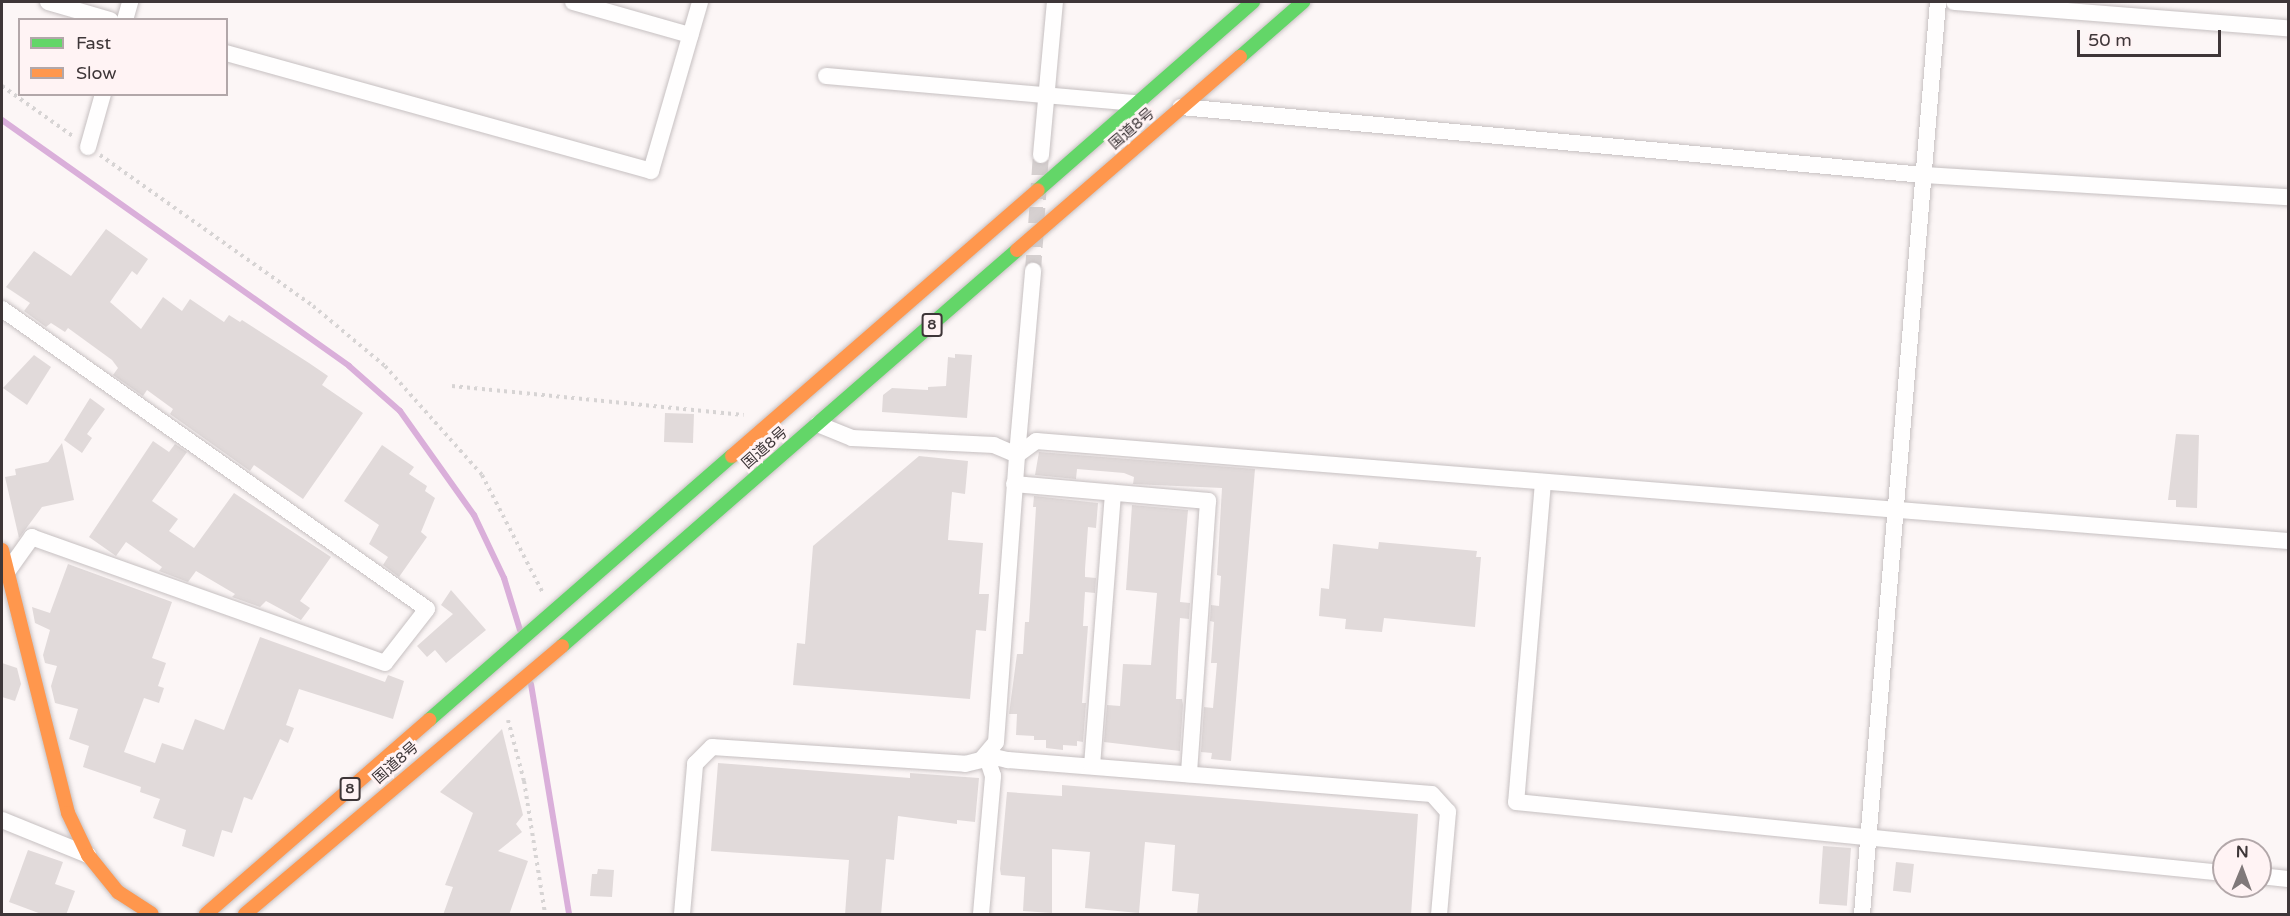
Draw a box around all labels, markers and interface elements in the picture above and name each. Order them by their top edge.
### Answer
legend [18,18,228,96]
scale bar [2080,18,2224,56]
text: 50 m [2088,29,2132,51]
text: Fast [76,32,111,54]
text: Slow [76,62,117,84]
street label: 国道8号 [1106,104,1158,154]
road number: 8 [922,314,942,336]
street label: 国道8号 [739,423,791,473]
street label: 国道8号 [370,738,422,788]
road number: 8 [340,778,360,800]
north arrow [2212,838,2272,898]
text: N [2236,842,2249,862]

